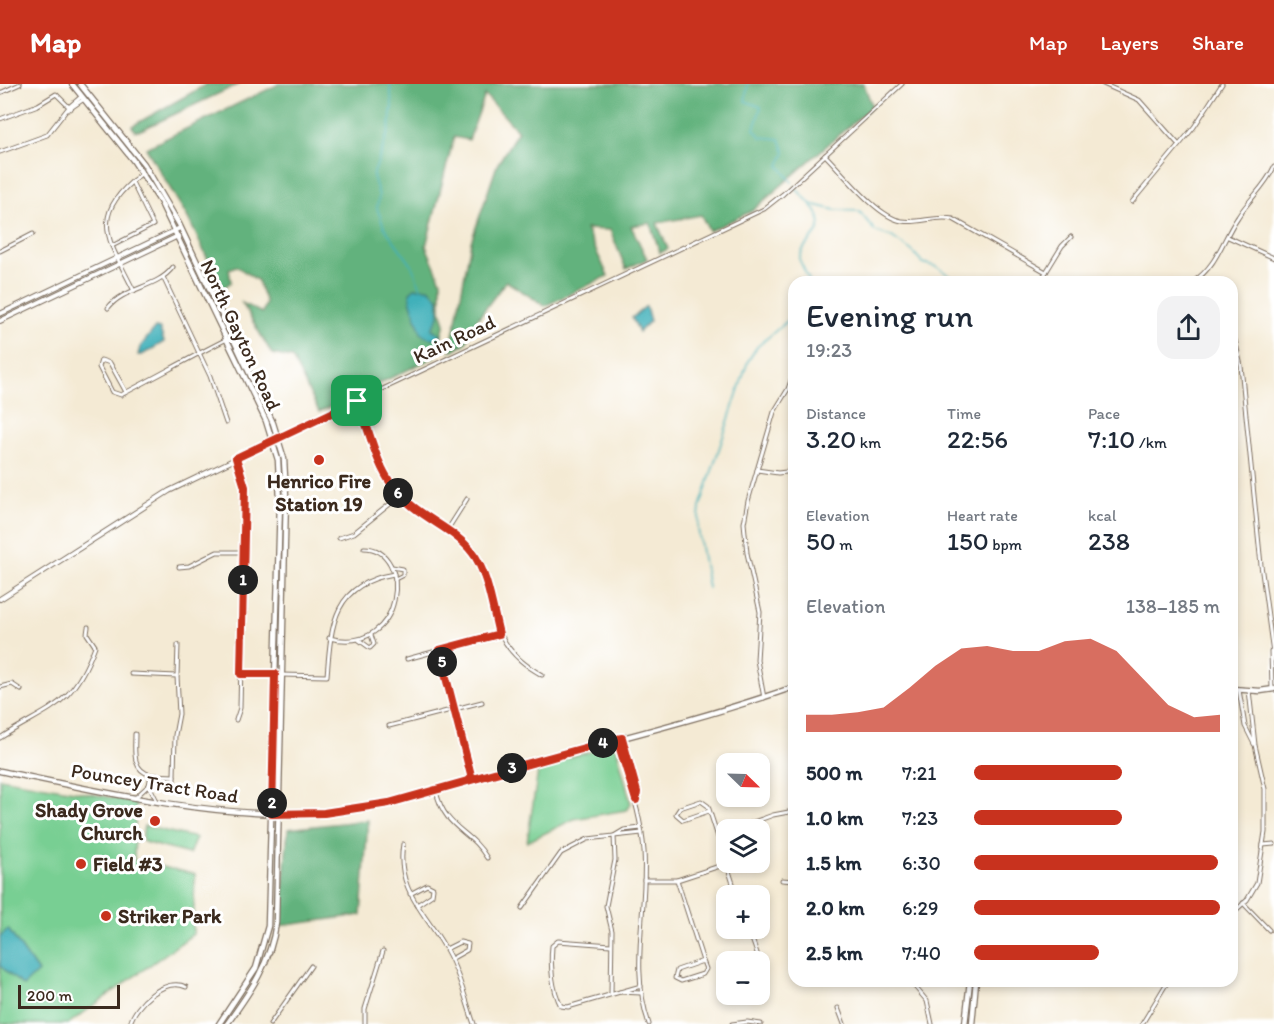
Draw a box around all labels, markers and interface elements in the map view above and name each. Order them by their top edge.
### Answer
text: Map [30,25,81,59]
text: Map [1029,30,1068,55]
text: Layers [1101,30,1159,55]
text: Share [1192,30,1244,55]
street label: North Gayton Road [195,256,287,414]
text: Evening run [806,296,973,335]
button: share [1157,296,1220,359]
street label: Kain Road [409,309,499,368]
text: 19:23 [806,338,852,362]
pin [331,375,382,426]
icon: arrive [340,384,373,417]
text: Distance [806,404,866,423]
text: Time [947,404,981,423]
text: Pace [1088,404,1120,423]
text: 3.20 [806,423,856,455]
text: 22:56 [947,423,1008,455]
text: 7:10 [1088,423,1135,455]
text: km [856,433,881,452]
text: /km [1135,433,1167,452]
marker: Henrico Fire Station 19 [312,453,326,467]
place label: Henrico Fire Station 19 [267,469,372,516]
pin: 6 [383,478,413,508]
text: 6 [394,483,402,502]
text: Elevation [806,506,870,525]
text: Heart rate [947,506,1018,525]
text: kcal [1088,506,1116,525]
text: 50 [806,525,836,557]
text: 150 [947,525,989,557]
text: 238 [1088,525,1130,557]
text: m [836,535,853,554]
text: bpm [989,535,1022,554]
pin: 1 [228,565,258,595]
text: 1 [239,570,247,589]
text: Elevation [806,594,885,618]
text: 138–185 m [1126,594,1220,618]
pin: 5 [427,647,457,677]
text: 5 [438,652,446,671]
pin: 4 [588,728,618,758]
text: 4 [598,733,608,752]
pin: 3 [497,753,527,783]
north arrow [716,753,770,807]
map controls [716,753,770,1005]
street label: Pouncey Tract Road [70,758,240,808]
text: 3 [508,758,516,777]
text: 500 m [806,761,862,785]
text: 7:21 [902,761,937,785]
pin: 2 [257,788,287,818]
text: 2 [268,793,276,812]
place label: Shady Grove Church [35,798,143,845]
text: 1.0 km [806,806,863,830]
text: 7:23 [902,806,938,830]
marker: Shady Grove Church [148,814,162,828]
button: layers [716,819,770,873]
text: 1.5 km [806,851,862,875]
text: 6:30 [902,851,941,875]
place label: Field #3 [93,852,163,876]
marker: Field #3 [74,857,88,871]
button: + [716,885,770,939]
text: 2.0 km [806,896,865,920]
text: 6:29 [902,896,938,920]
place label: Striker Park [118,904,222,928]
marker: Striker Park [99,909,113,923]
text: 2.5 km [806,941,863,965]
text: 7:40 [902,941,941,965]
button: − [716,951,770,1005]
scale bar [18,982,120,1010]
text: 200 m [27,986,72,1005]

